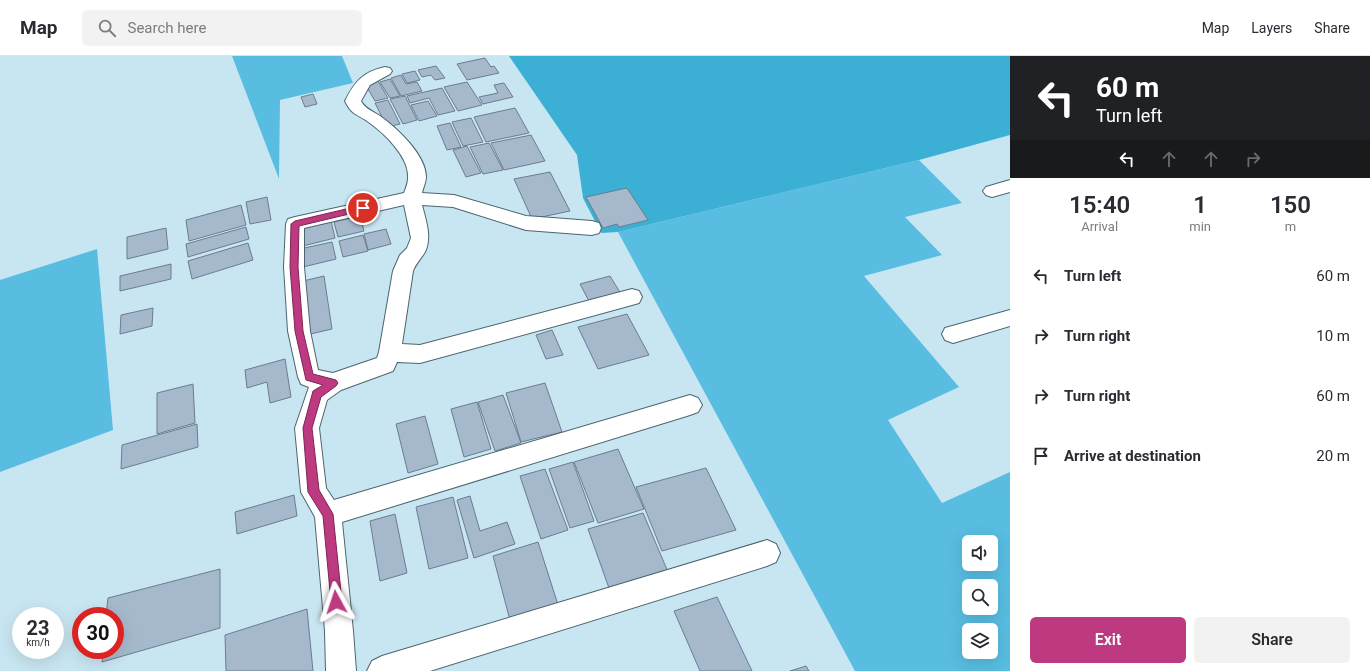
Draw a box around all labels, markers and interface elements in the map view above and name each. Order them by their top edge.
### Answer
search box [82,10,362,46]
text: Map [20,16,58,39]
icon: search [96,17,118,39]
text: Search here [128,19,206,37]
text: Map [1202,20,1229,36]
text: Layers [1251,20,1292,36]
text: Share [1314,20,1350,36]
text: 60 m [1096,71,1159,104]
icon: left [1030,72,1082,124]
text: Turn left [1096,105,1162,126]
icon: left [1116,148,1138,170]
icon: ahead [1158,148,1180,170]
icon: ahead [1200,148,1222,170]
icon: right [1242,148,1264,170]
pin [346,191,380,225]
text: 15:40 [1069,191,1130,219]
text: 1 [1193,191,1207,219]
text: 150 [1270,191,1311,219]
icon: arrive [352,197,374,219]
text: Arrival [1081,219,1118,234]
text: min [1189,219,1211,234]
text: m [1285,219,1296,234]
icon: left [1030,265,1052,287]
text: Turn left [1064,267,1121,285]
text: 60 m [1316,267,1350,285]
icon: right [1030,325,1052,347]
text: Turn right [1064,327,1130,345]
text: 10 m [1316,327,1350,345]
icon: right [1030,385,1052,407]
text: Turn right [1064,387,1130,405]
text: 60 m [1316,387,1350,405]
icon: arrive [1030,445,1052,467]
text: Arrive at destination [1064,447,1201,465]
text: 20 m [1316,447,1350,465]
map controls [962,535,998,659]
button: sound [962,535,998,571]
button: search [962,579,998,615]
position arrow [315,581,357,623]
speed limit sign: 30 [72,607,124,659]
text: 23 [27,616,49,640]
button: Exit [1030,617,1186,663]
button: Share [1194,617,1350,663]
button: layers [962,623,998,659]
text: km/h [26,637,50,648]

